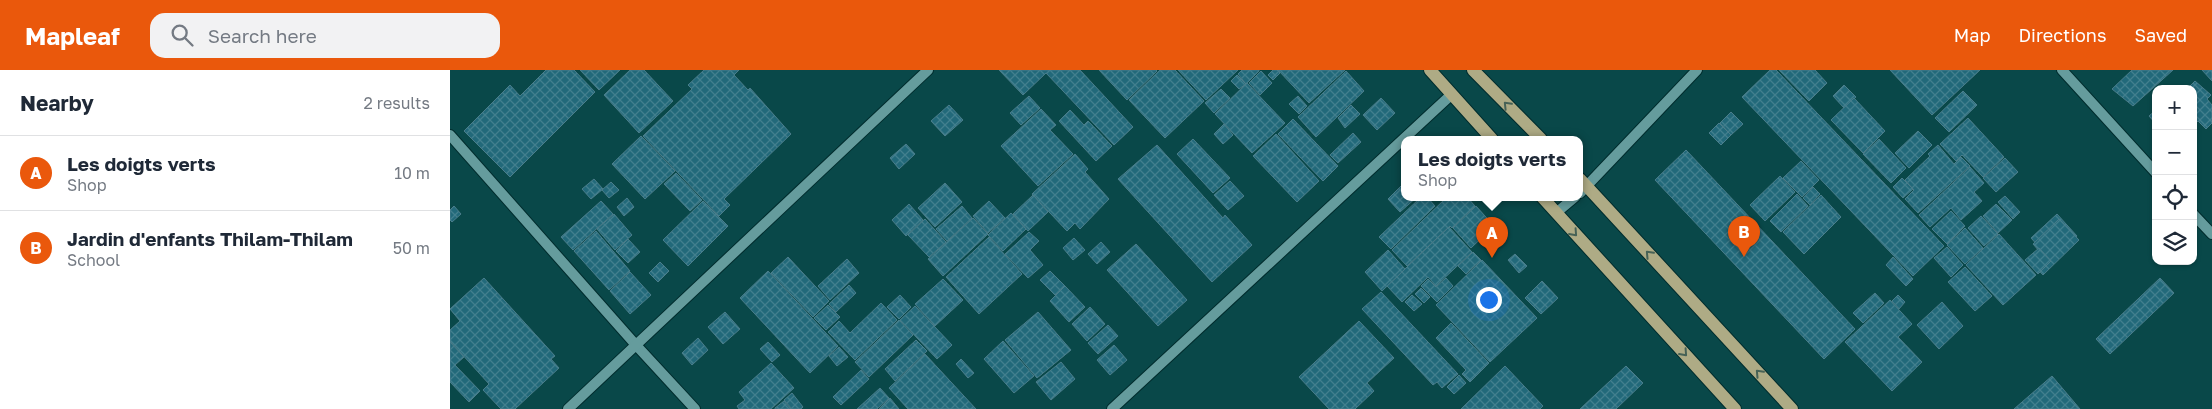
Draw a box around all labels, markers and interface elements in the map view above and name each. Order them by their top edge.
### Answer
search box [150,13,500,58]
text: Mapleaf [25,21,120,50]
icon: search [168,21,196,49]
text: Search here [208,24,317,47]
text: Map [1954,24,1990,46]
text: Directions [2018,24,2106,46]
text: Saved [2134,24,2187,46]
map controls [2152,85,2197,265]
button: + [2152,85,2197,130]
text: Nearby [20,90,94,116]
text: 2 results [364,93,430,113]
one-way arrow [1504,101,1513,110]
button: − [2152,130,2197,175]
popup [1401,136,1583,201]
text: Les doigts verts [1418,147,1566,170]
text: Les doigts verts [67,152,216,175]
text: A [30,163,42,183]
text: 10 m [394,163,430,183]
text: Shop [1418,170,1457,190]
text: Shop [67,175,107,195]
button: locate [2152,175,2197,220]
pin: B [1728,216,1760,257]
pin: A [1476,217,1508,258]
button: layers [2152,220,2197,265]
text: Jardin d'enfants Thilam-Thilam [67,227,353,250]
one-way arrow [1569,228,1578,237]
text: B [30,238,42,258]
text: 50 m [393,238,430,258]
text: School [67,250,120,270]
one-way arrow [1646,250,1655,259]
your location [1476,287,1502,313]
one-way arrow [1678,347,1687,356]
one-way arrow [1756,370,1765,379]

